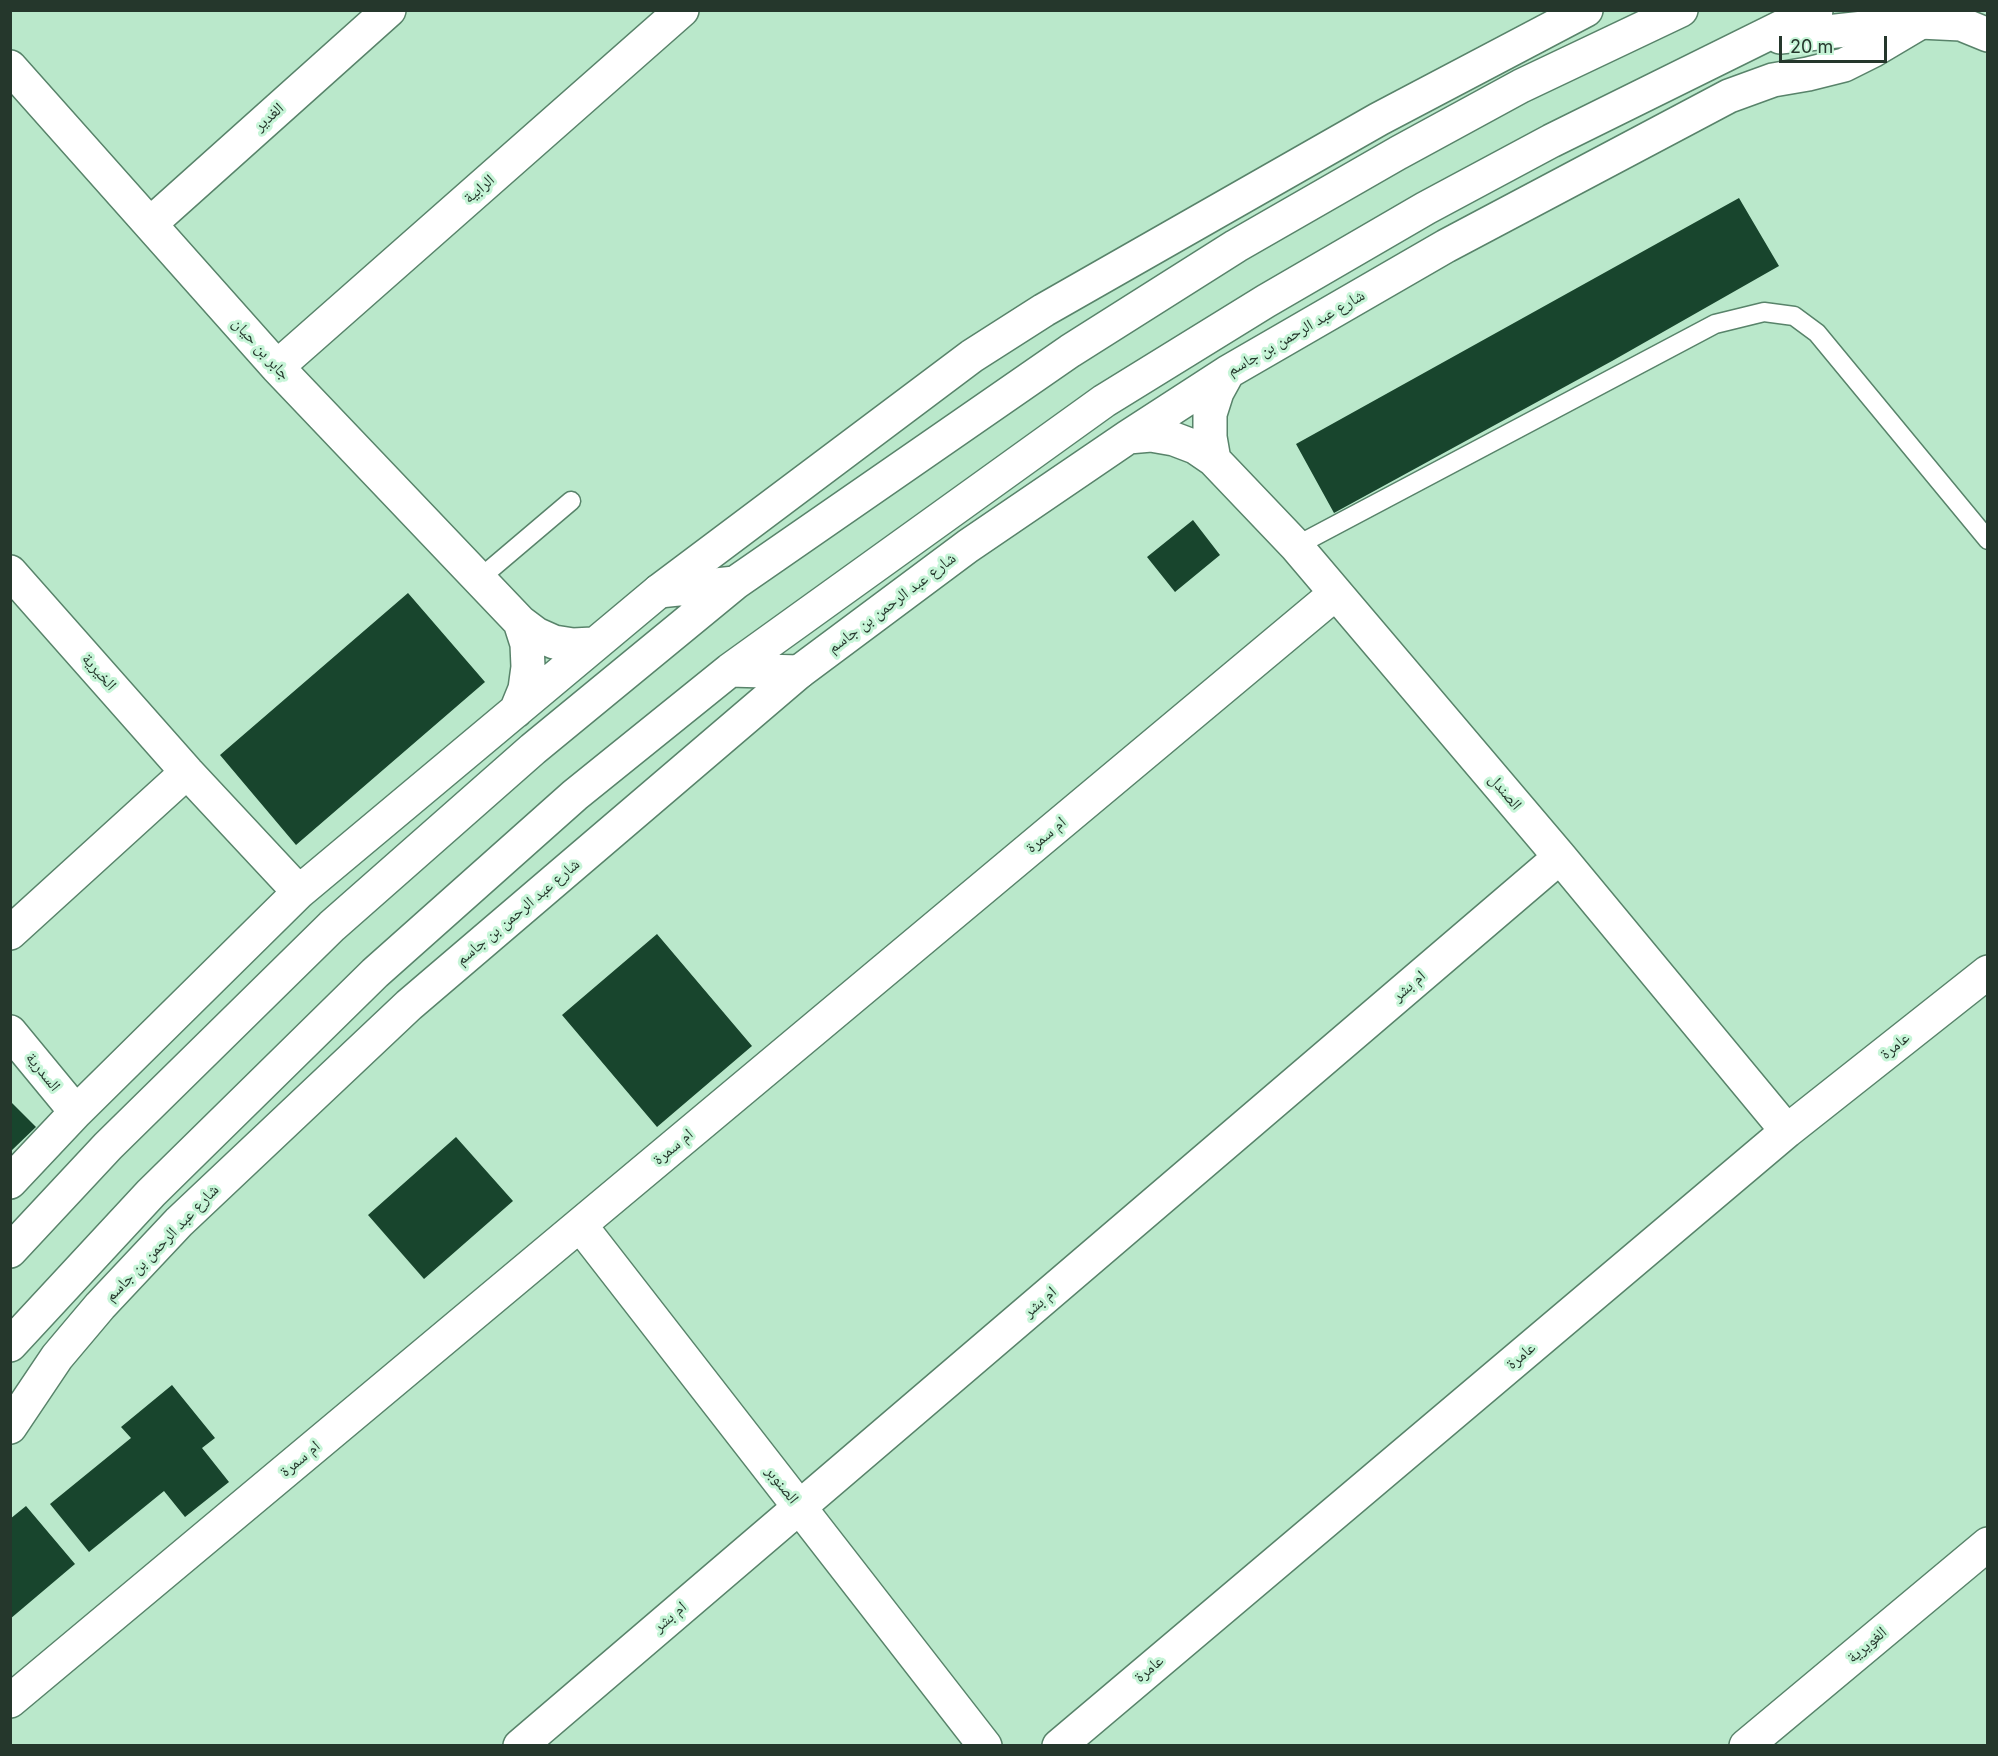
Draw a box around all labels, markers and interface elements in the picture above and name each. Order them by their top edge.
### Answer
scale bar [1782,24,1890,62]
text: 20 m [1790,36,1833,57]
street label: الغدير [250,99,288,135]
street label: الرابية [460,170,498,208]
street label: شارع عبد الرحمن بن جاسم [1224,286,1368,380]
street label: جابر بن حيان [228,314,294,384]
street label: شارع عبد الرحمن بن جاسم [824,549,960,657]
street label: الخيرية [78,650,120,694]
street label: الصندل [1484,770,1526,814]
street label: ام سمرة [1022,813,1070,857]
street label: شارع عبد الرحمن بن جاسم [452,855,584,969]
street label: ام بشر [1389,966,1429,1006]
street label: عامرة [1876,1028,1914,1064]
street label: السدرية [22,1049,64,1095]
street label: ام سمرة [649,1125,697,1169]
street label: شارع عبد الرحمن بن جاسم [101,1180,223,1306]
street label: ام بشر [1020,1282,1060,1322]
street label: عامرة [1502,1338,1540,1374]
street label: ام سمرة [276,1437,324,1481]
street label: الصنوبر [761,1462,803,1508]
street label: ام بشر [649,1598,691,1636]
street label: الغويرية [1843,1623,1891,1667]
street label: عامرة [1130,1651,1168,1687]

